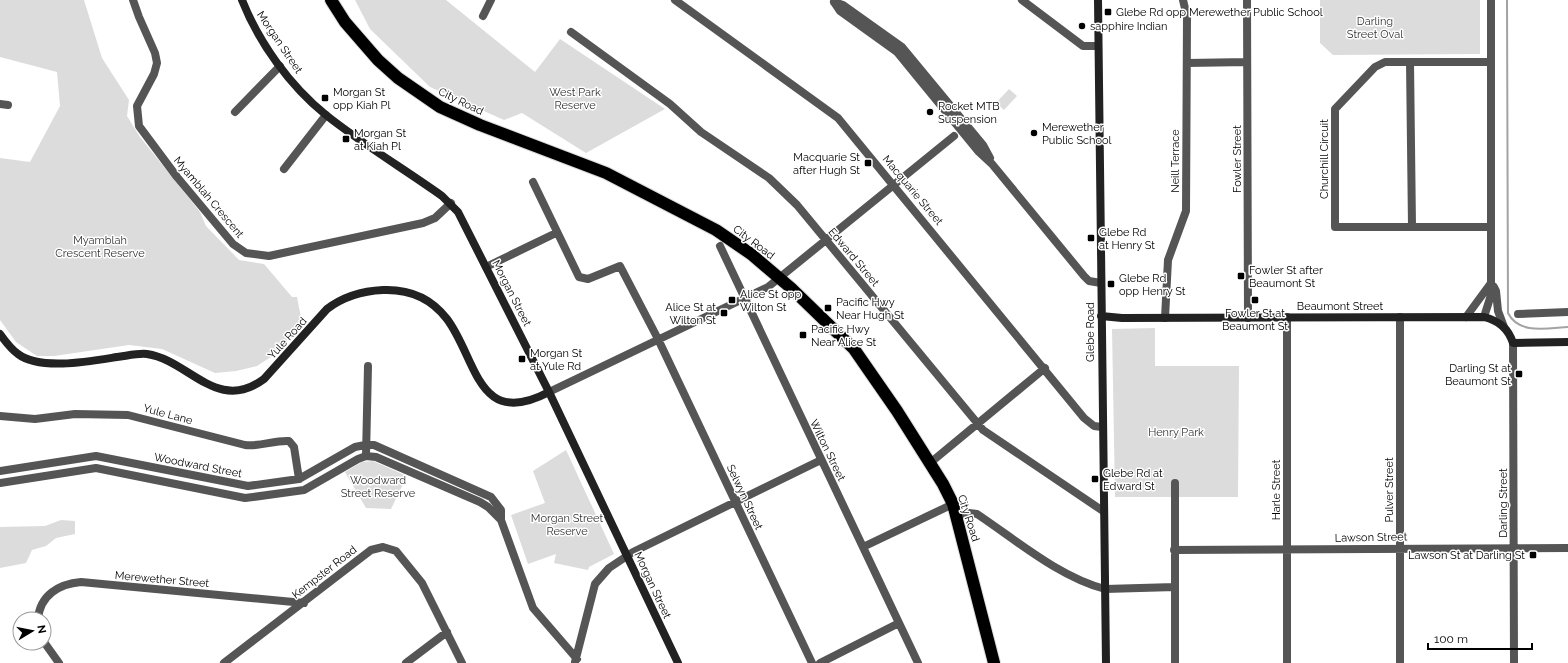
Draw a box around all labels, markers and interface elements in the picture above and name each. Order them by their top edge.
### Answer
place label: Glebe Rd opp Merewether Public School [1116,6,1323,19]
marker: Glebe Rd opp Merewether Public School [1103,7,1113,17]
street label: Morgan Street [254,9,305,76]
park label: Darling Street Oval [1347,15,1403,41]
place label: sapphire Indian [1090,20,1167,33]
marker: sapphire Indian [1077,21,1087,31]
street label: City Road [436,85,486,118]
place label: Morgan St opp Kiah Pl [333,86,390,112]
park label: West Park Reserve [549,86,601,112]
marker: Morgan St opp Kiah Pl [320,93,330,103]
place label: Rocket MTB Suspension [938,100,1000,126]
marker: Rocket MTB Suspension [925,107,935,117]
street label: Churchill Circuit [1318,119,1331,199]
place label: Merewether Public School [1042,121,1112,147]
street label: Fowler Street [1231,125,1244,193]
place label: Morgan St at Kiah Pl [354,127,406,153]
marker: Merewether Public School [1029,128,1039,138]
street label: Neill Terrace [1169,129,1182,193]
marker: Morgan St at Kiah Pl [341,134,351,144]
place label: Macquarie St after Hugh St [793,151,860,177]
street label: Macquarie Street [880,153,946,228]
street label: Myamblah Crescent [171,154,247,241]
marker: Macquarie St after Hugh St [863,158,873,168]
street label: City Road [730,223,777,262]
street label: Edward Street [825,226,882,289]
place label: Glebe Rd at Henry St [1099,226,1155,252]
marker: Glebe Rd at Henry St [1086,233,1096,243]
park label: Myamblah Crescent Reserve [55,234,145,260]
street label: Morgan Street [489,258,534,329]
place label: Fowler St after Beaumont St [1249,264,1323,290]
marker: Fowler St after Beaumont St [1236,271,1246,281]
place label: Glebe Rd opp Henry St [1119,272,1186,298]
marker: Glebe Rd opp Henry St [1106,279,1116,289]
place label: Alice St opp Wilton St [740,288,801,314]
marker: Alice St opp Wilton St [727,295,737,305]
marker: Fowler St at Beaumont St [1250,295,1260,305]
place label: Pacific Hwy Near Hugh St [836,296,905,322]
street label: Beaumont Street [1297,300,1383,313]
place label: Alice St at Wilton St [665,301,716,327]
street label: Glebe Road [1084,302,1097,362]
marker: Pacific Hwy Near Hugh St [823,303,833,313]
place label: Fowler St at Beaumont St [1222,307,1288,333]
marker: Alice St at Wilton St [719,308,729,318]
street label: Yule Road [265,315,310,362]
place label: Pacific Hwy Near Alice St [811,323,877,349]
marker: Pacific Hwy Near Alice St [798,330,808,340]
place label: Morgan St at Yule Rd [530,347,582,373]
marker: Morgan St at Yule Rd [517,354,527,364]
place label: Darling St at Beaumont St [1445,362,1511,388]
marker: Darling St at Beaumont St [1514,369,1524,379]
street label: Yule Lane [142,402,194,427]
street label: Wilton Street [807,417,848,483]
park label: Henry Park [1148,426,1204,439]
street label: Woodward Street [153,451,243,480]
street label: Pulver Street [1383,457,1396,523]
street label: Harle Street [1270,459,1283,520]
street label: Selwyn Street [724,462,765,532]
place label: Glebe Rd at Edward St [1103,467,1163,493]
street label: Darling Street [1497,468,1510,538]
park label: Woodward Street Reserve [341,474,416,500]
marker: Glebe Rd at Edward St [1090,474,1100,484]
street label: City Road [955,493,982,543]
park label: Morgan Street Reserve [531,512,603,538]
street label: Lawson Street [1335,530,1408,545]
street label: Kempster Road [289,543,359,602]
place label: Lawson St at Darling St [1408,549,1525,562]
street label: Morgan Street [631,550,674,621]
marker: Lawson St at Darling St [1528,550,1538,560]
street label: Merewether Street [114,569,210,590]
north arrow [12,611,52,651]
text: N [34,624,48,635]
scale bar [1428,625,1532,651]
text: 100 m [1434,632,1468,646]

